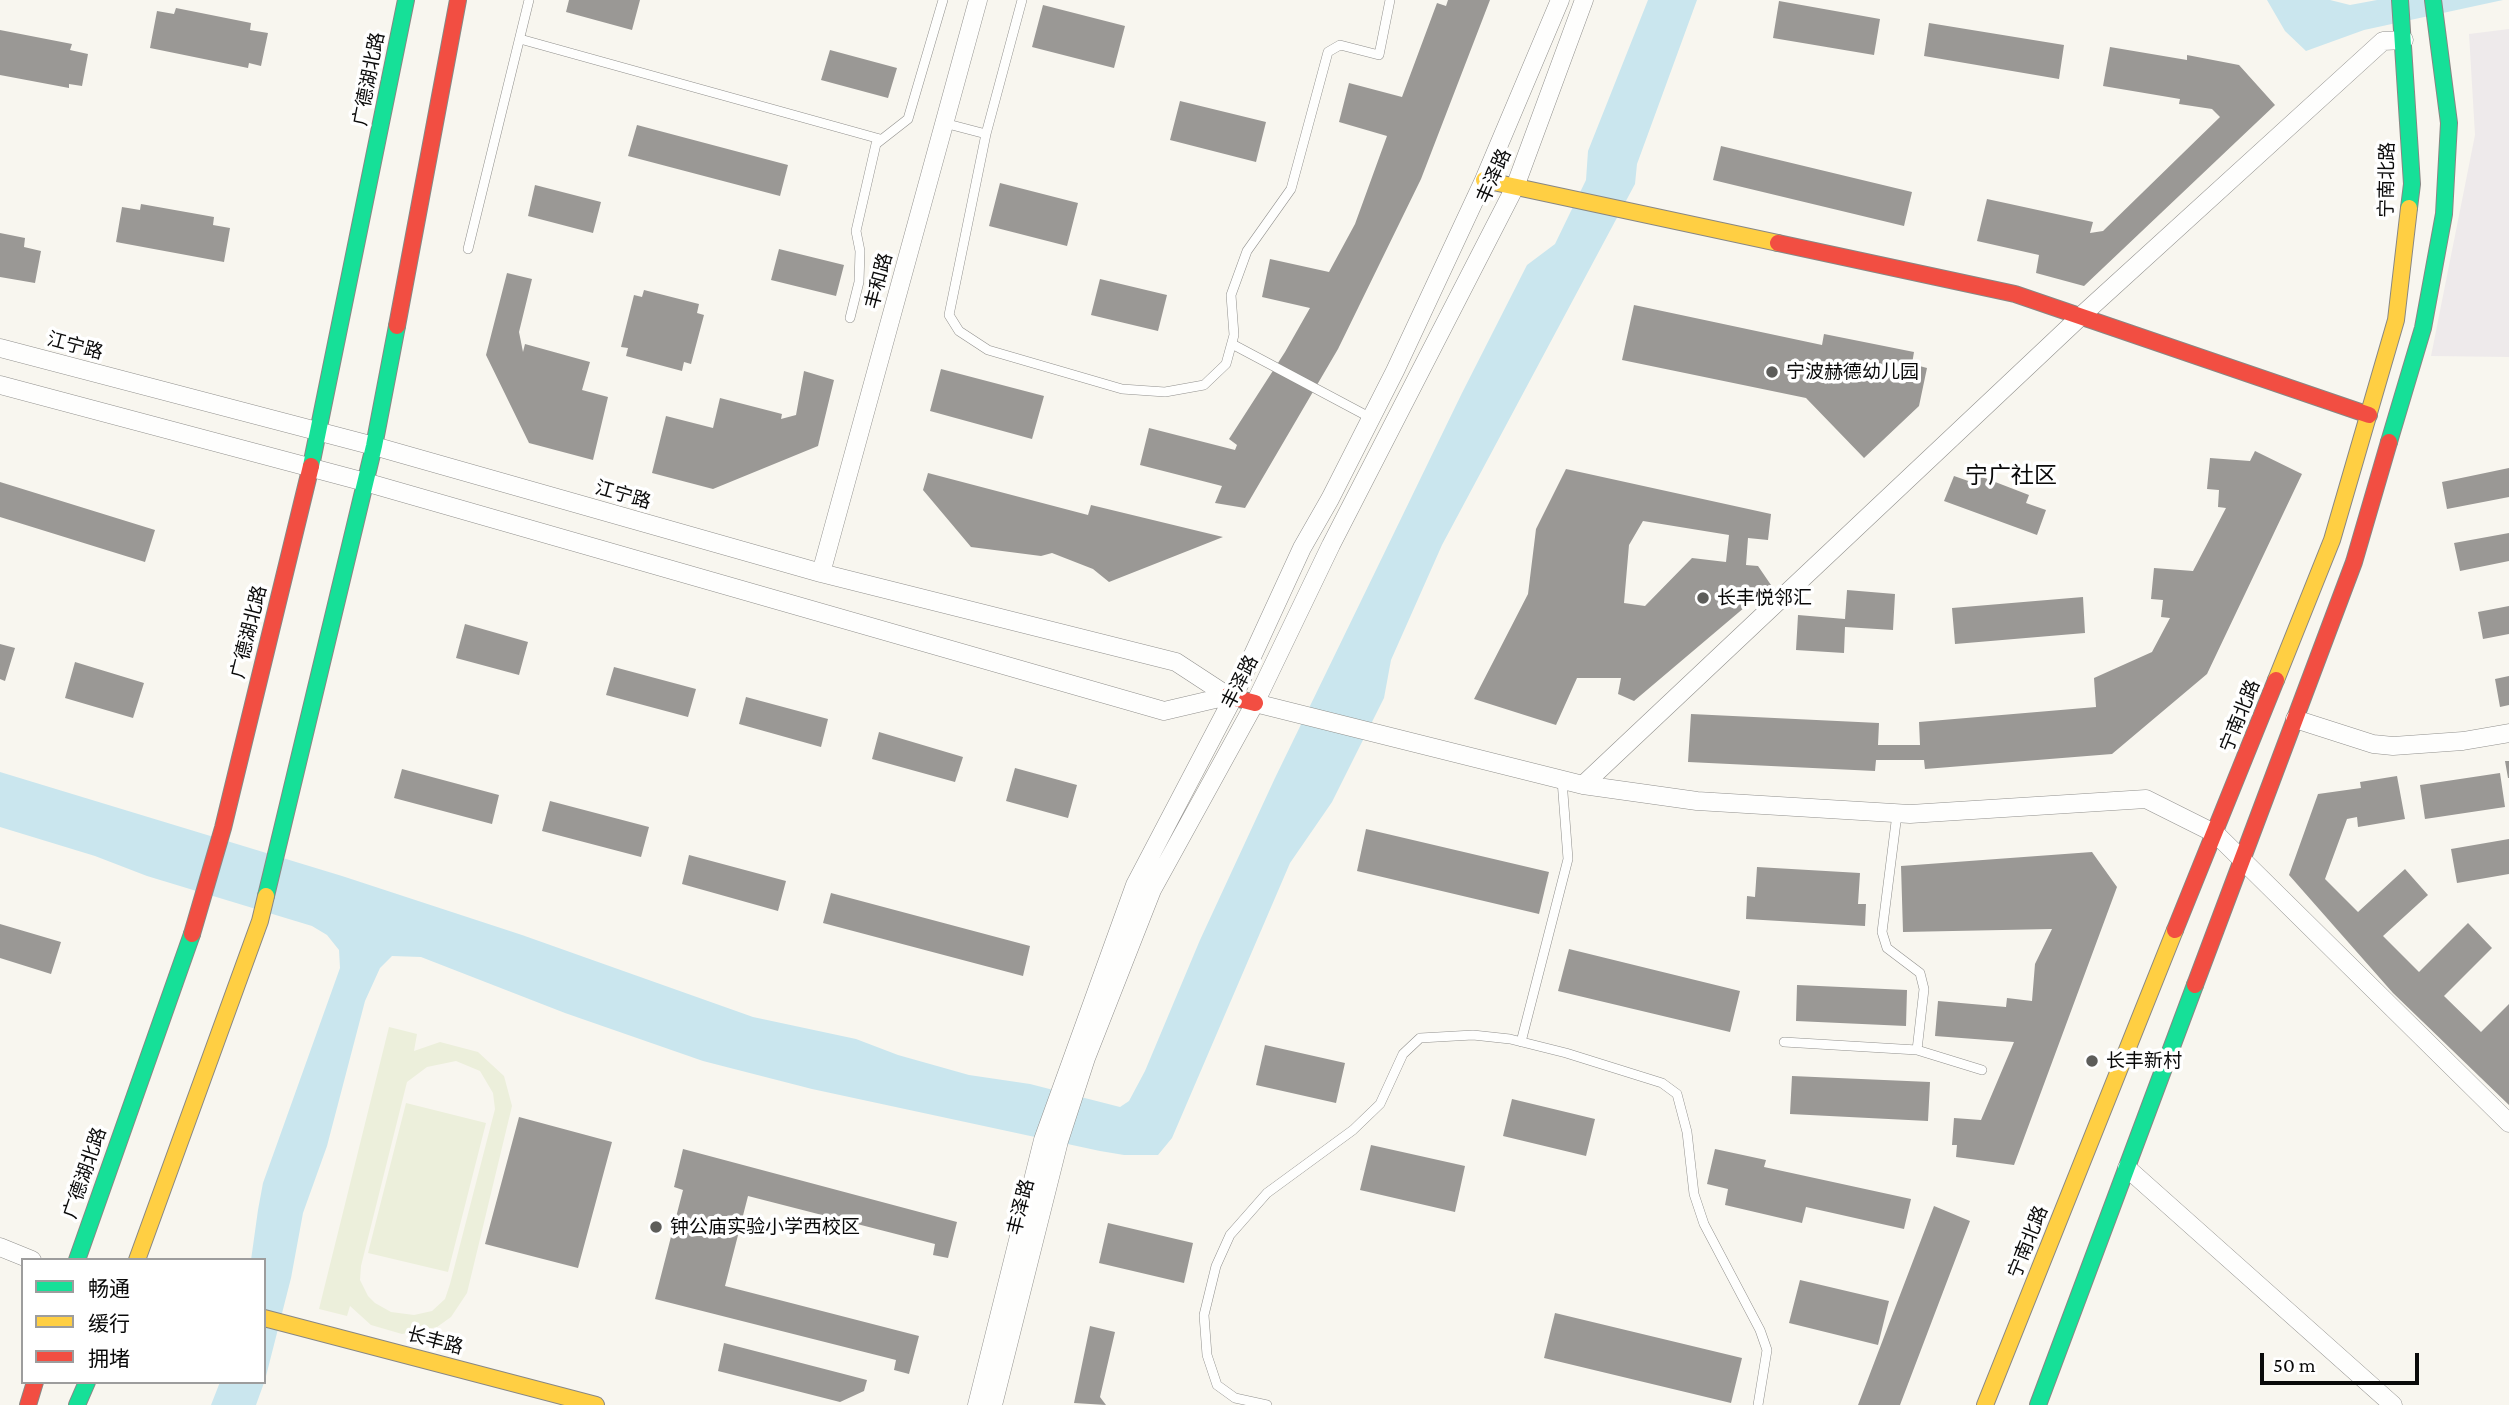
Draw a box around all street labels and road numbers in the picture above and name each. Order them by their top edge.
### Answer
street label: 广德湖北路 [349,30,389,128]
street label: 宁南北路 [2375,142,2399,218]
street label: 丰泽路 [1472,145,1516,207]
street label: 丰和路 [861,251,897,311]
street label: 江宁路 [45,328,105,364]
street label: 江宁路 [592,476,654,514]
street label: 广德湖北路 [226,583,272,681]
street label: 丰泽路 [1217,651,1263,713]
street label: 宁南北路 [2215,676,2265,756]
street label: 广德湖北路 [59,1124,111,1222]
street label: 丰泽路 [1003,1177,1039,1237]
street label: 宁南北路 [2003,1202,2053,1282]
street label: 长丰路 [405,1323,465,1359]

